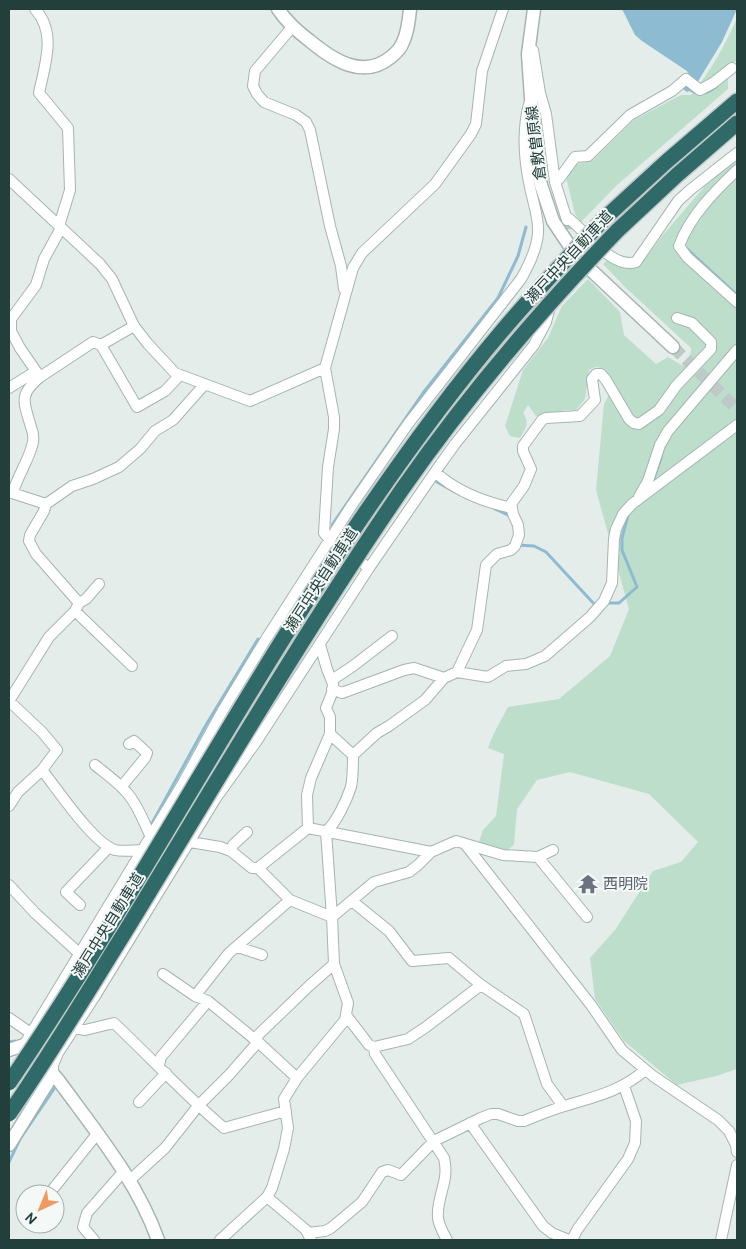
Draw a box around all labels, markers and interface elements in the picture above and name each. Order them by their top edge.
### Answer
street label: 倉敷曽原線 [522,105,550,181]
street label: 瀬戸中央自動車道 [521,207,617,307]
street label: 瀬戸中央自動車道 [281,525,361,635]
street label: 瀬戸中央自動車道 [69,869,147,981]
temple icon: 西明院 [577,873,599,895]
place label: 西明院 [603,875,648,893]
north arrow [15,1184,65,1234]
text: N [21,1208,41,1228]

